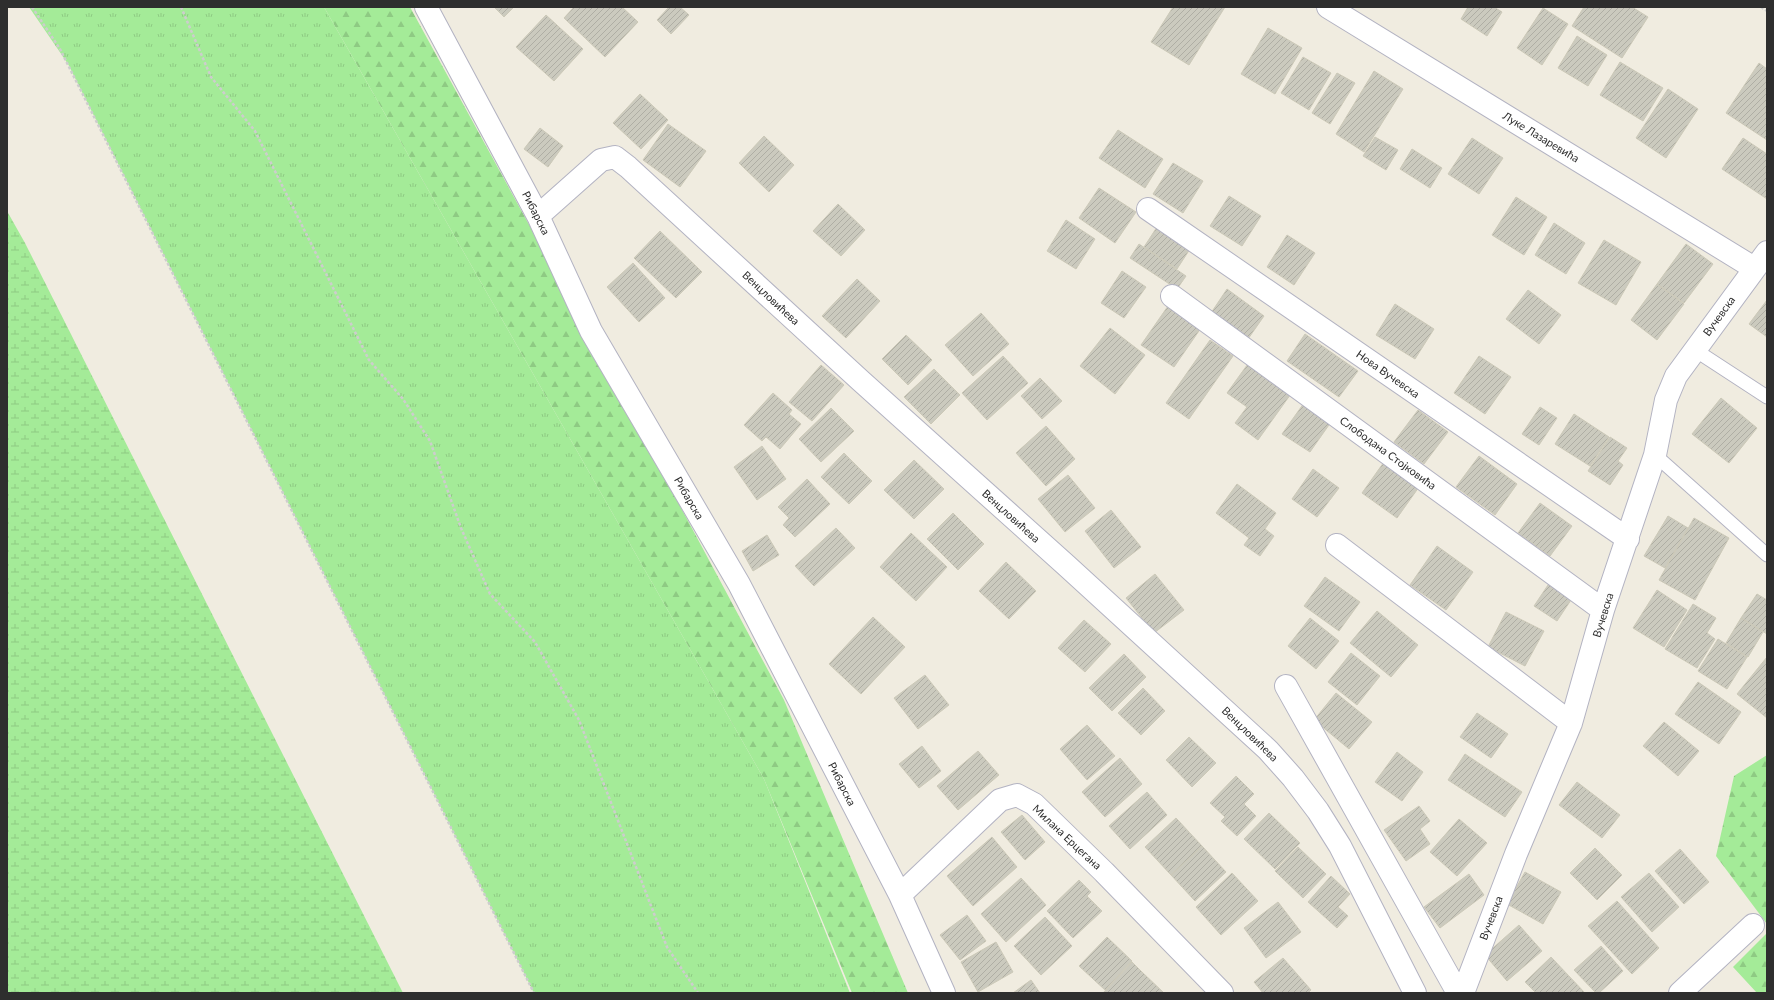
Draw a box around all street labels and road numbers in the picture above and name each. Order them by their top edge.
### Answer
street label: Луке Лазаревића [1500,108,1582,164]
street label: Рибарска [520,189,553,237]
street label: Венцловићева [740,268,802,327]
street label: Вучевска [1700,293,1737,338]
street label: Нова Вучевска [1354,347,1422,400]
street label: Слободана Стојковића [1338,413,1439,492]
street label: Рибарска [672,474,707,521]
street label: Венцловићева [980,486,1043,545]
street label: Вучевска [1590,591,1615,639]
street label: Венцловићева [1220,704,1281,764]
street label: Рибарска [826,760,859,808]
street label: Милана Ерцегана [1030,801,1104,872]
street label: Вучевска [1476,894,1505,942]

